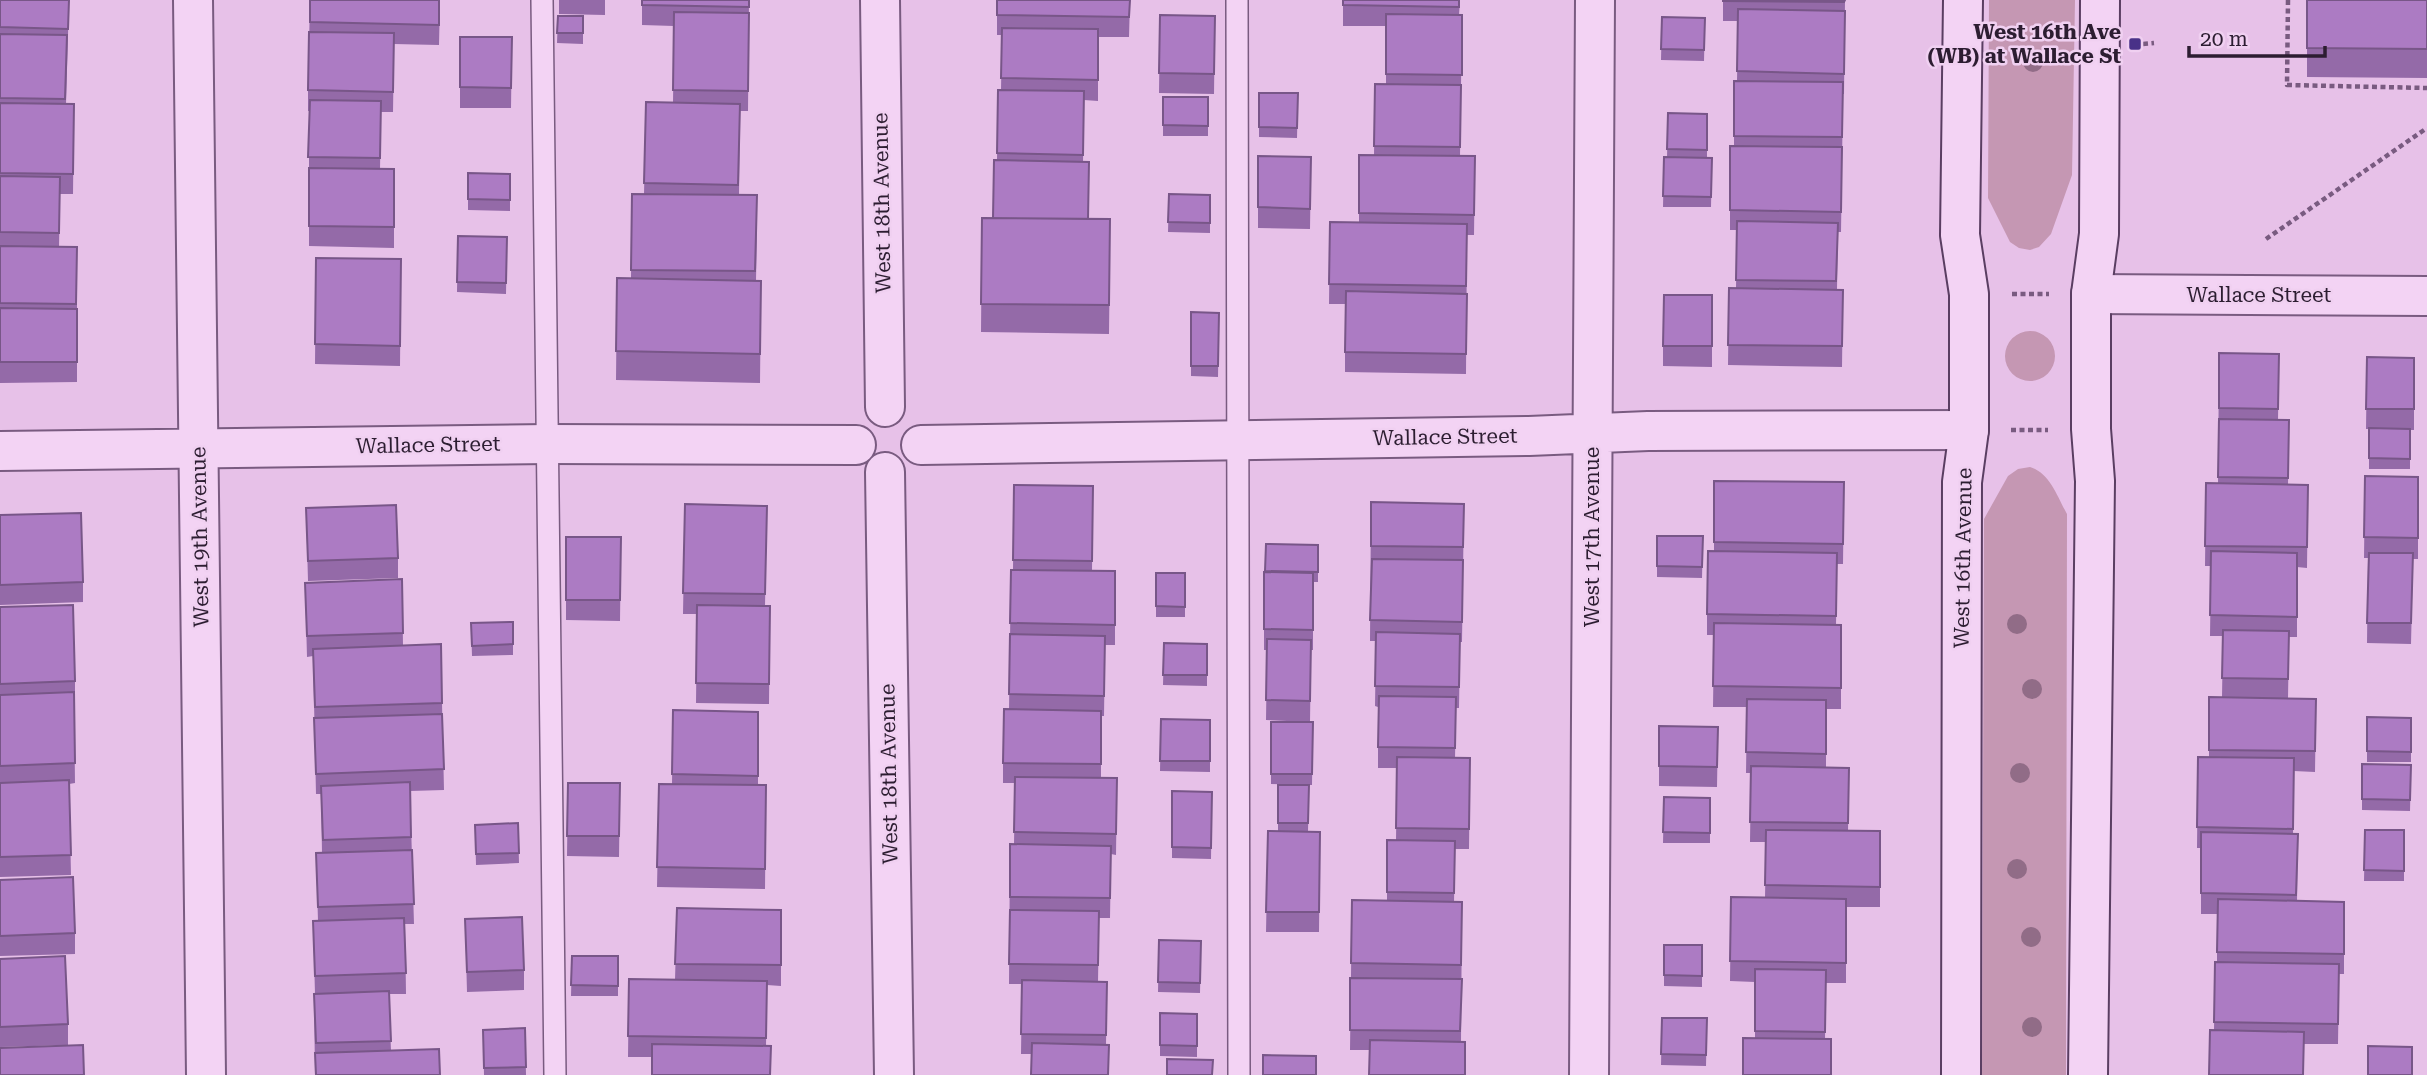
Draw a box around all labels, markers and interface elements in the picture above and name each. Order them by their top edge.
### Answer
scale bar [2189,14,2326,58]
place label: West 16th Ave (WB) at Wallace St [1928,20,2121,68]
text: 20 m [2200,27,2248,51]
marker: West 16th Ave (WB) at Wallace St [2127,36,2143,52]
street label: West 18th Avenue [868,112,896,294]
street label: Wallace Street [2187,283,2332,307]
street label: Wallace Street [1372,424,1518,450]
street label: Wallace Street [355,432,501,458]
street label: West 19th Avenue [186,446,214,628]
street label: West 17th Avenue [1580,447,1604,627]
street label: West 16th Avenue [1949,467,1977,649]
street label: West 18th Avenue [875,683,903,865]

